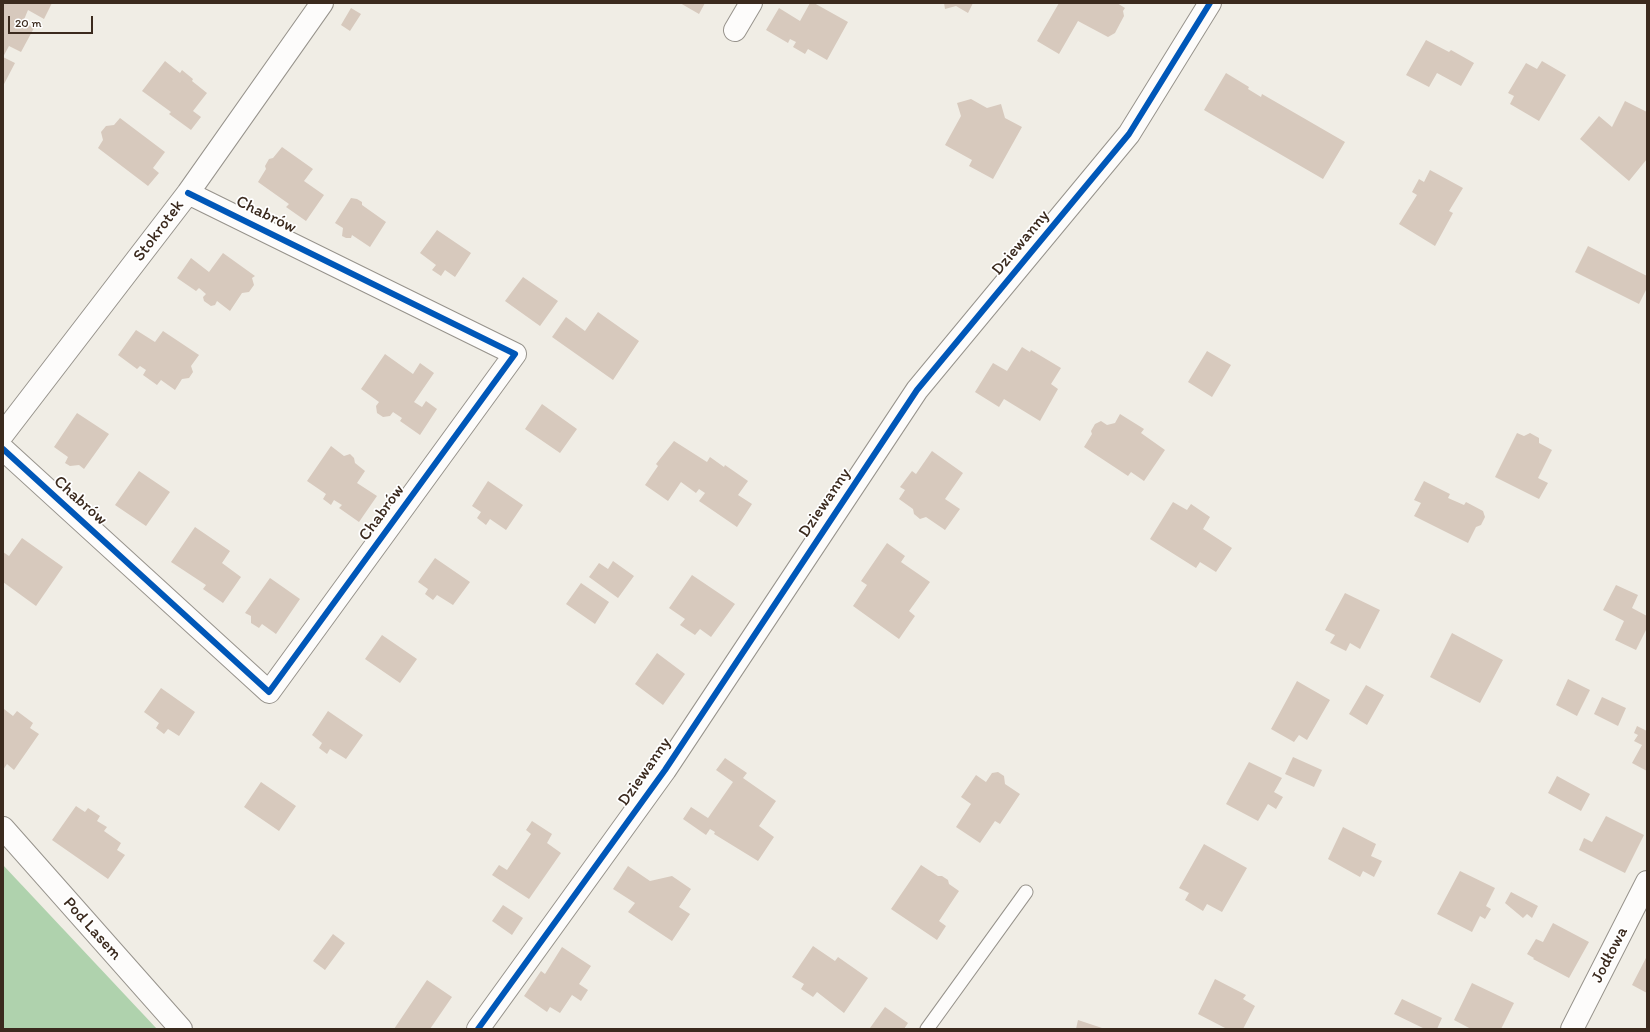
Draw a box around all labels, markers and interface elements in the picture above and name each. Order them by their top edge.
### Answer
scale bar [10,8,95,34]
text: 20 m [15,16,42,30]
street label: Chabrów [232,192,300,238]
street label: Stokrotek [129,196,189,266]
street label: Dziewanny [988,206,1054,280]
street label: Dziewanny [794,464,856,542]
street label: Chabrów [49,472,111,530]
street label: Chabrów [355,481,409,545]
street label: Dziewanny [614,734,676,810]
street label: Pod Lasem [58,893,126,965]
street label: Jodłowa [1587,924,1633,986]

